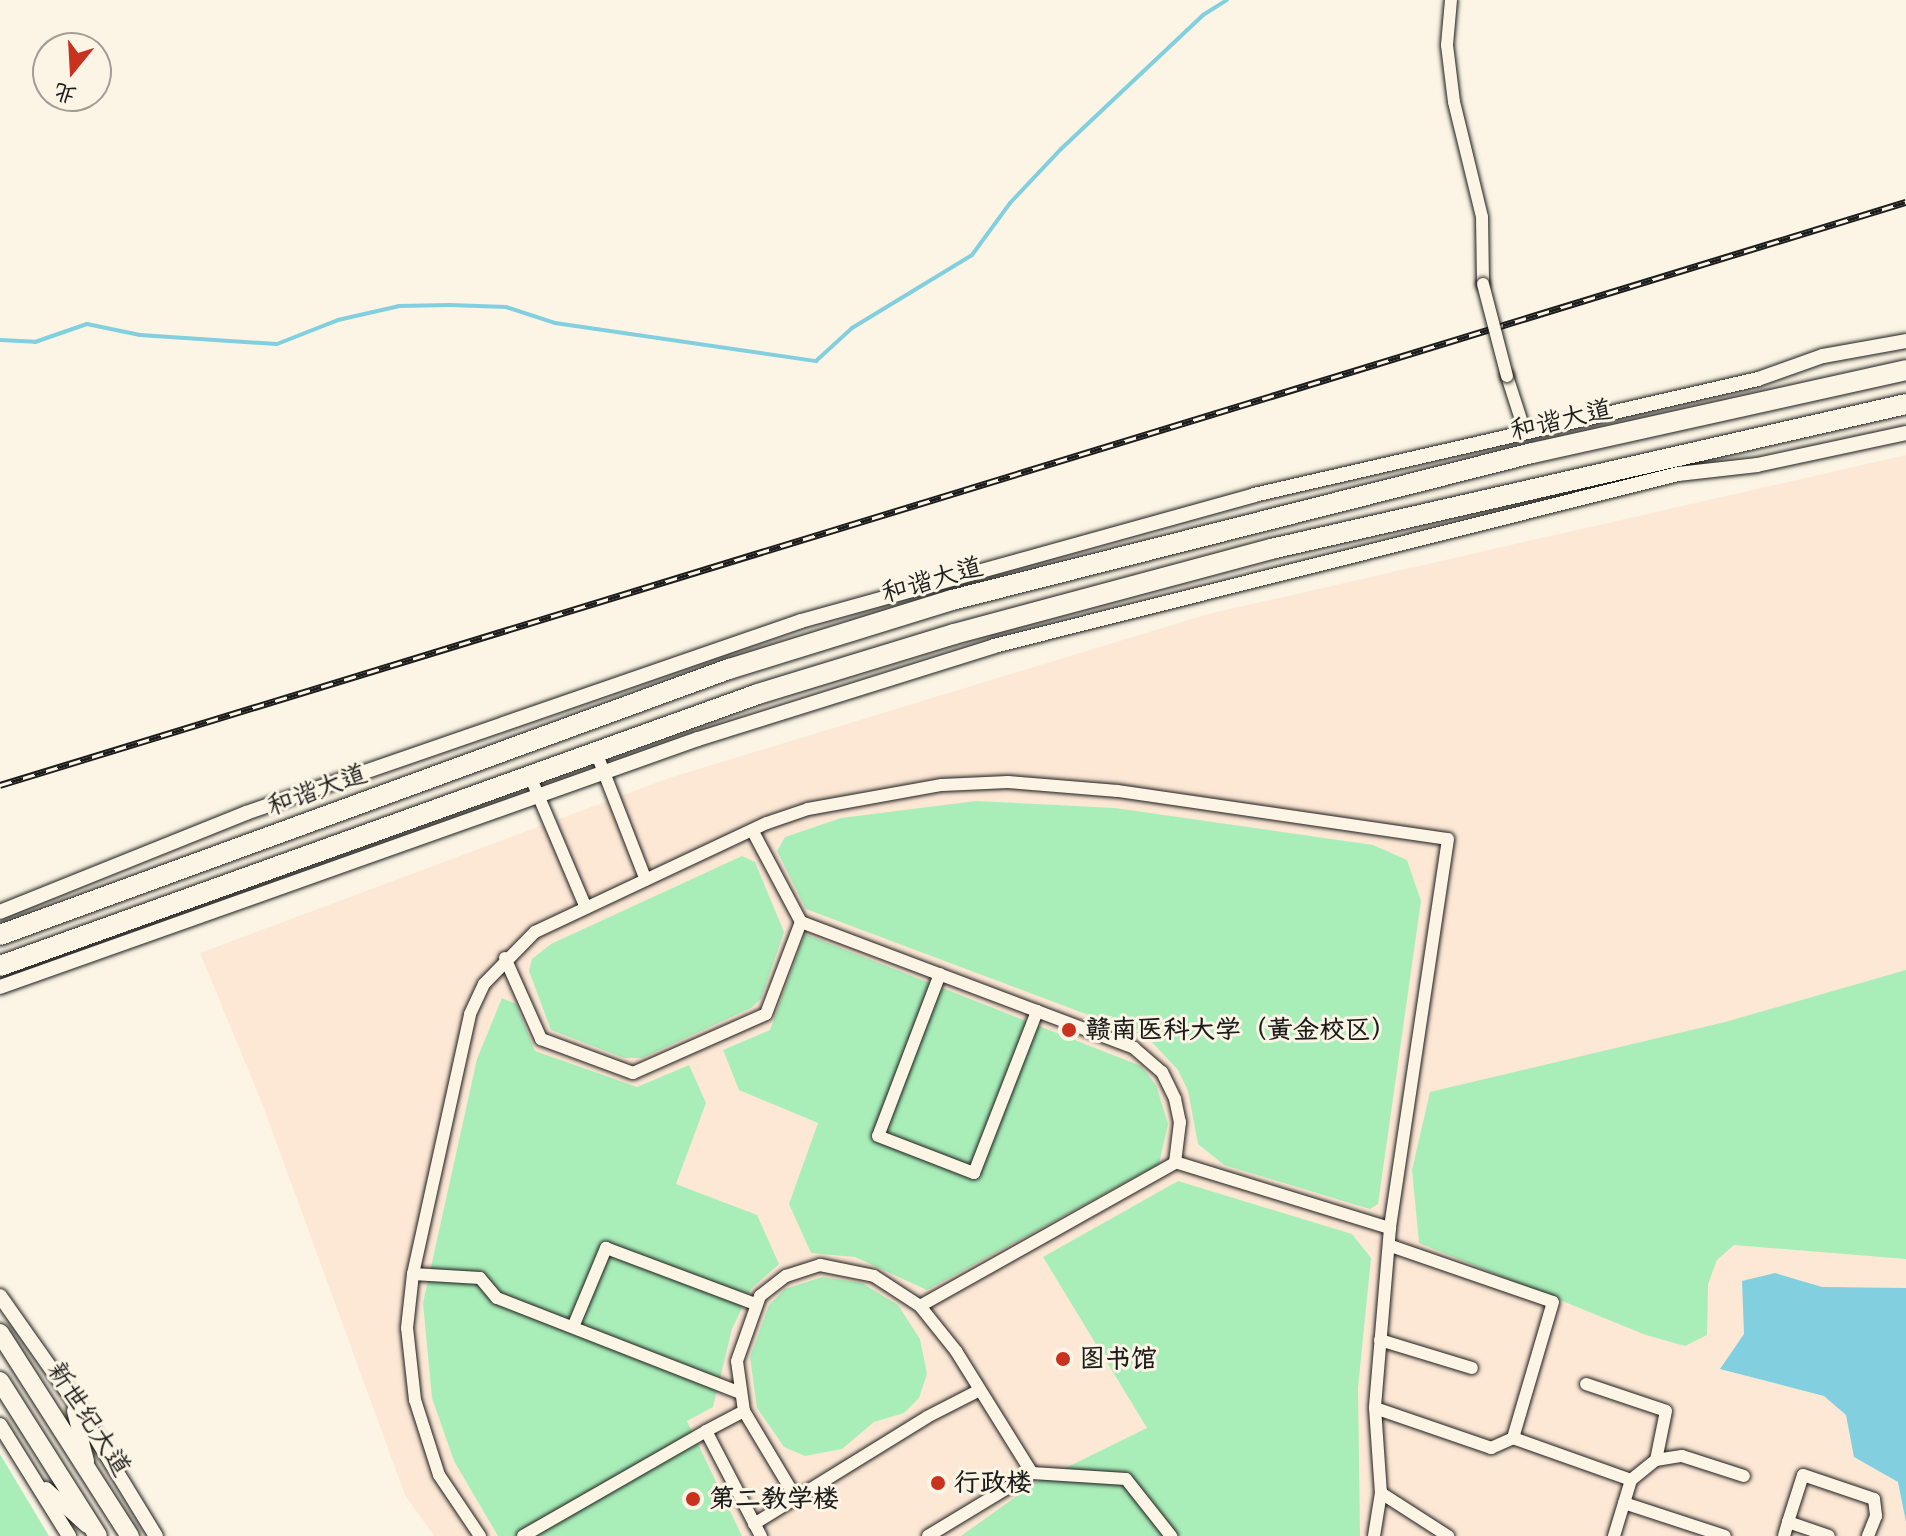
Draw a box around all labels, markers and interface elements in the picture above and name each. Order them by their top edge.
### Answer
north arrow [32,32,112,112]
text: 北 [50,77,80,110]
street label: 和谐大道 [1507,393,1615,447]
street label: 和谐大道 [878,551,986,609]
street label: 和谐大道 [263,758,371,822]
place label: 赣南医科大学（黄金校区） [1085,1014,1397,1046]
marker: 赣南医科大学（黄金校区） [1060,1021,1078,1039]
place label: 图书馆 [1079,1343,1157,1375]
marker: 图书馆 [1054,1350,1072,1368]
street label: 新世纪大道 [41,1356,137,1482]
place label: 行政楼 [954,1467,1032,1499]
marker: 行政楼 [929,1474,947,1492]
place label: 第二教学楼 [709,1483,839,1515]
marker: 第二教学楼 [684,1490,702,1508]

